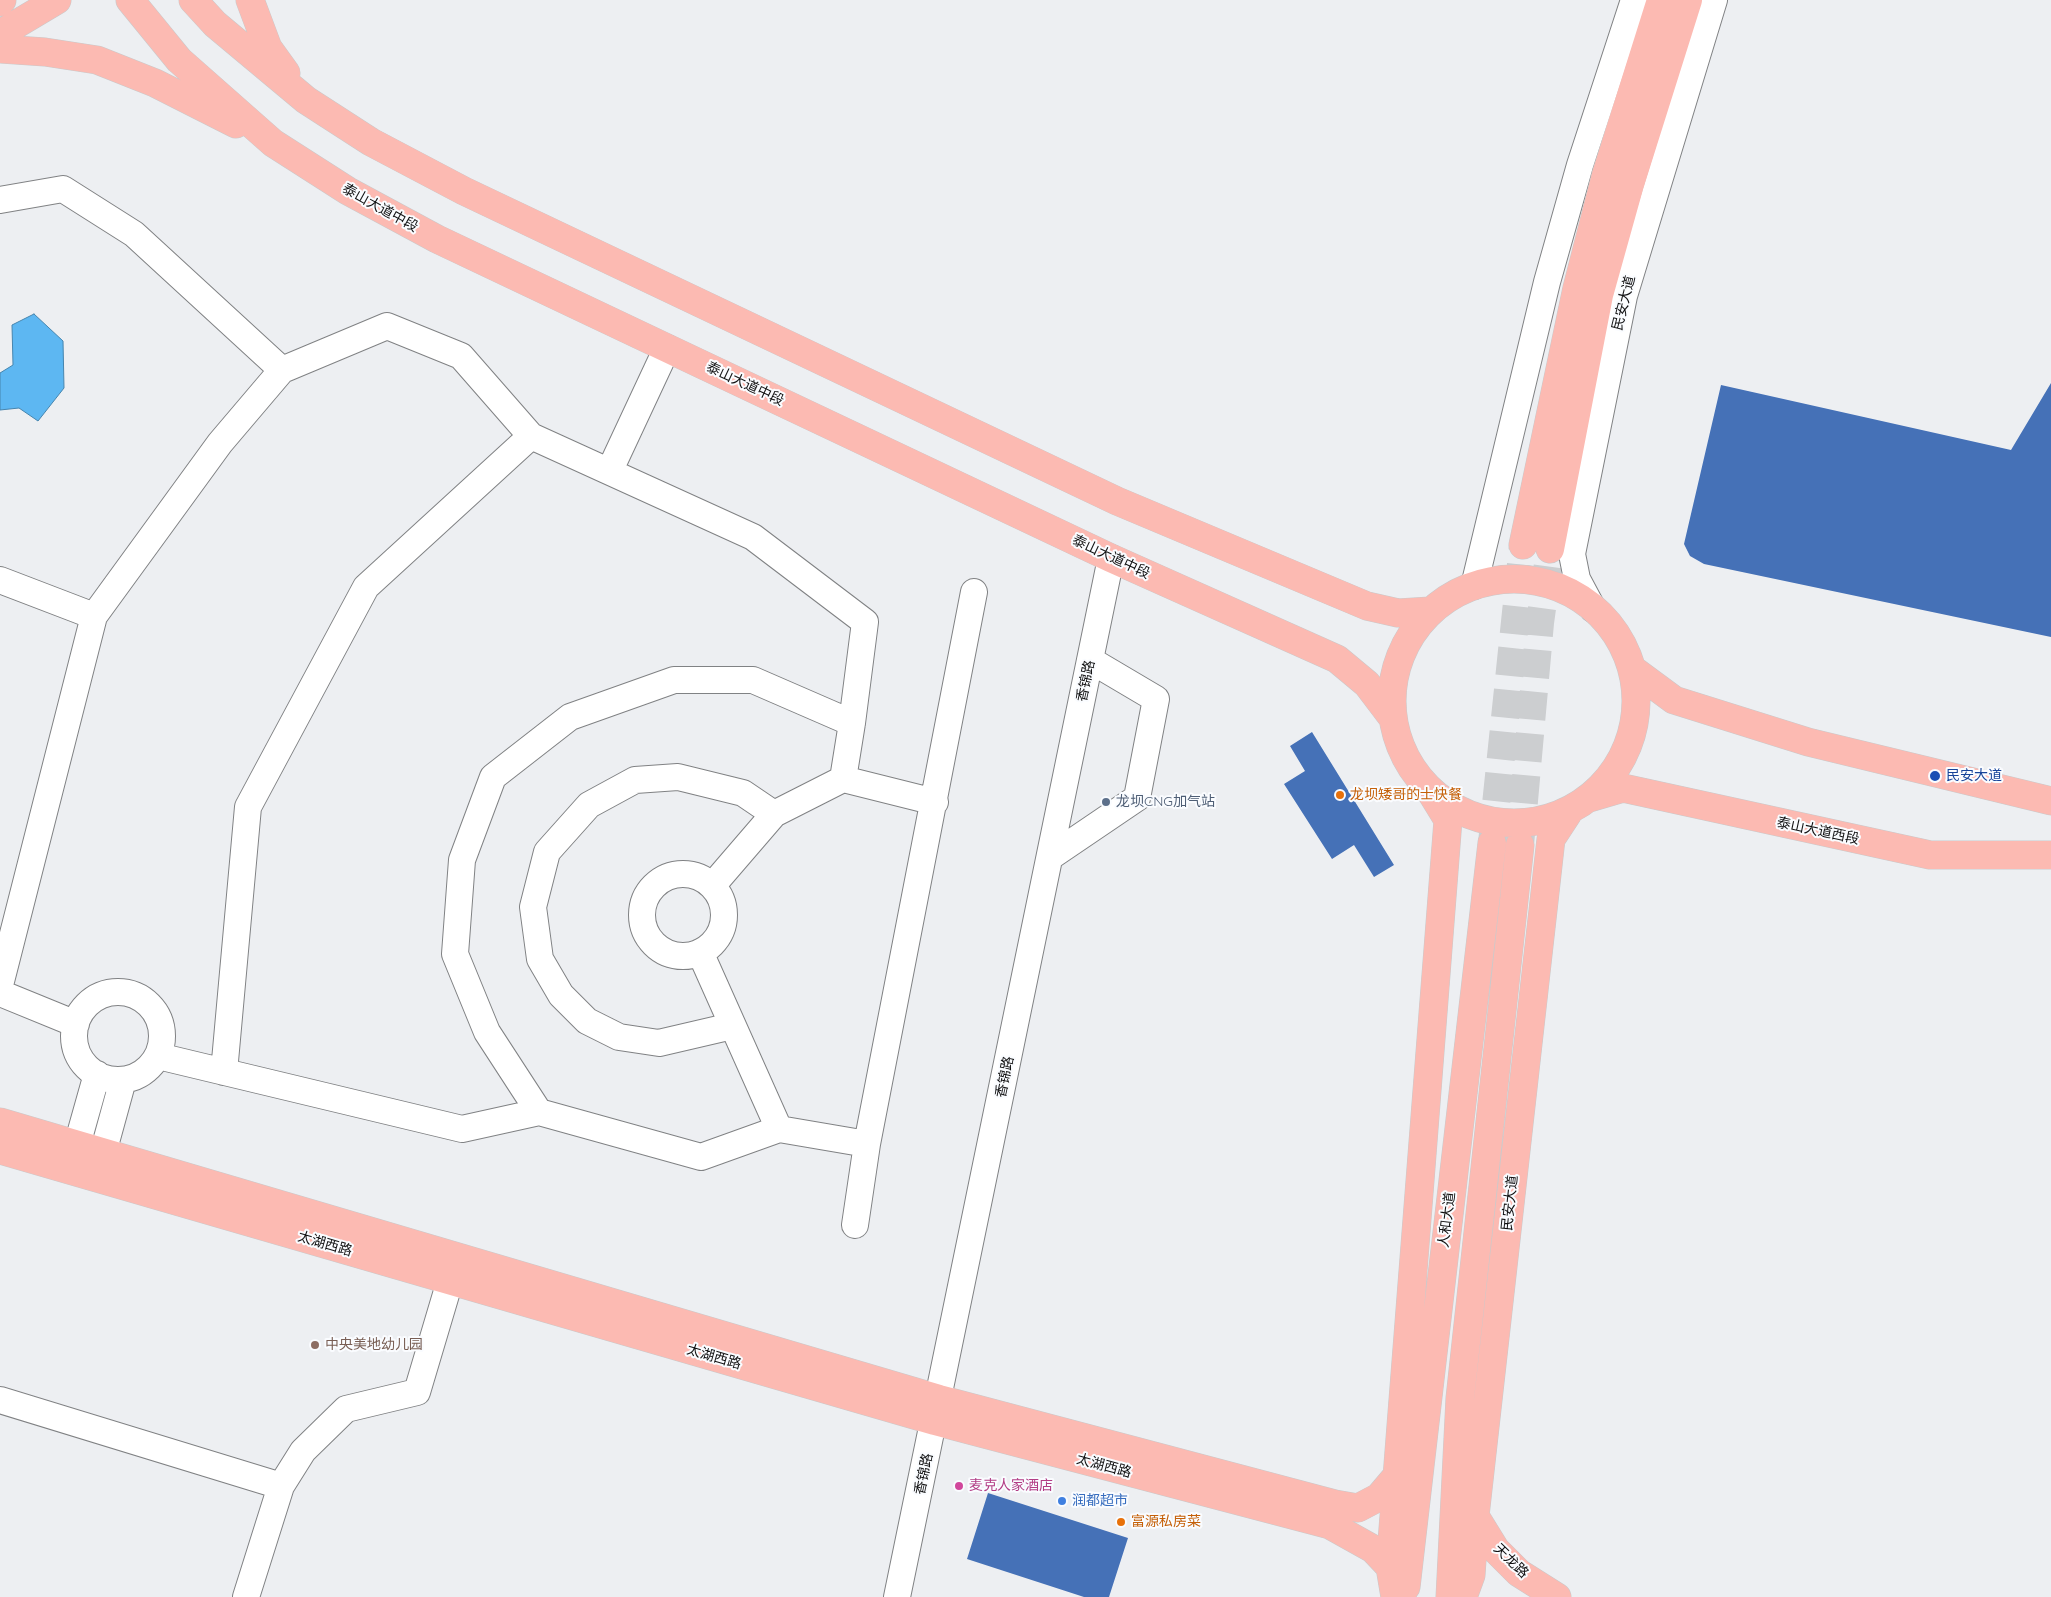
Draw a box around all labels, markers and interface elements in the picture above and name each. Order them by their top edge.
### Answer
street label: 泰山大道中段 [339,180,421,236]
street label: 民安大道 [1609,274,1639,332]
street label: 泰山大道中段 [703,359,787,409]
street label: 泰山大道中段 [1069,532,1153,582]
street label: 香锦路 [1073,659,1099,703]
place label: 民安大道 [1946,768,2002,784]
marker: 民安大道 [1928,769,1942,783]
place label: 龙坝矮哥的士快餐 [1350,787,1462,803]
marker: 龙坝矮哥的士快餐 [1334,789,1346,801]
place label: 龙坝CNG加气站 [1116,794,1215,810]
marker: 龙坝CNG加气站 [1100,796,1112,808]
street label: 泰山大道西段 [1775,814,1861,848]
street label: 香锦路 [992,1055,1018,1099]
street label: 民安大道 [1499,1174,1521,1232]
street label: 人和大道 [1435,1191,1459,1249]
street label: 太湖西路 [296,1228,354,1260]
place label: 中央美地幼儿园 [325,1337,423,1353]
marker: 中央美地幼儿园 [309,1339,321,1351]
street label: 太湖西路 [685,1341,743,1373]
street label: 太湖西路 [1075,1451,1133,1481]
street label: 香锦路 [911,1452,937,1496]
place label: 麦克人家酒店 [969,1478,1053,1494]
marker: 麦克人家酒店 [953,1480,965,1492]
place label: 润都超市 [1072,1493,1128,1509]
marker: 润都超市 [1056,1495,1068,1507]
place label: 富源私房菜 [1131,1514,1201,1530]
marker: 富源私房菜 [1115,1516,1127,1528]
street label: 天龙路 [1490,1540,1532,1582]

